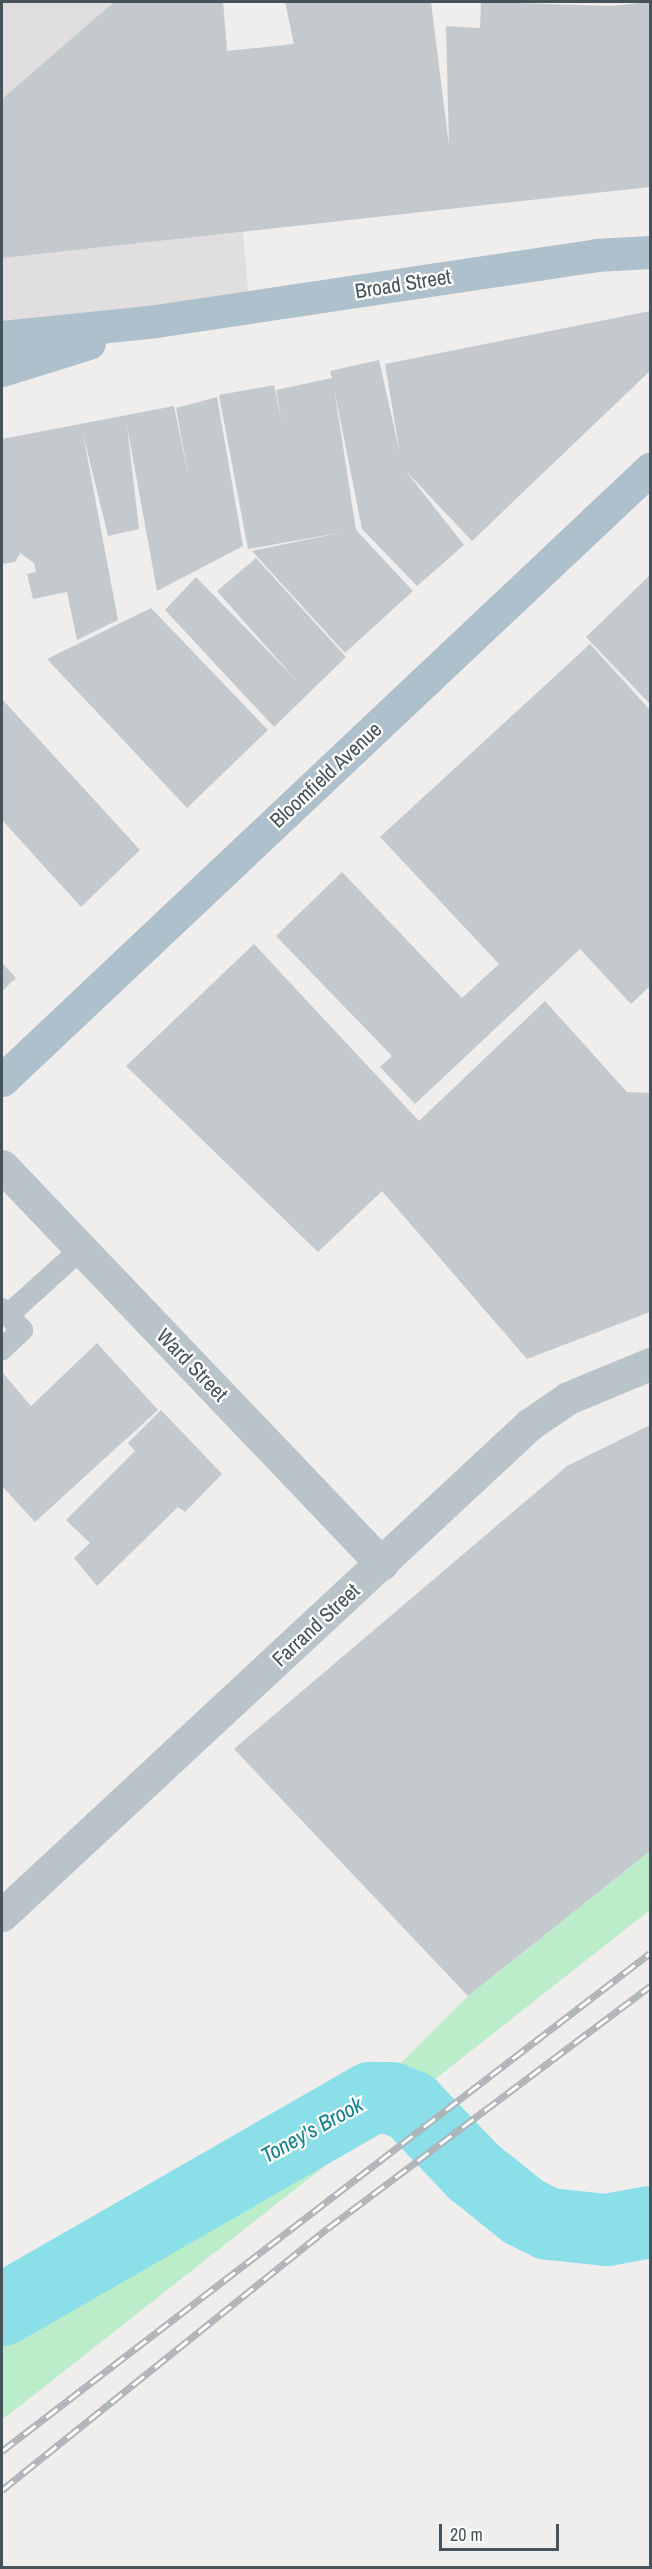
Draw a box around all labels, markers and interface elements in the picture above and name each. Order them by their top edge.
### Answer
street label: Broad Street [353,264,453,304]
street label: Bloomfield Avenue [265,717,387,833]
street label: Ward Street [151,1323,233,1407]
street label: Farrand Street [267,1578,365,1672]
water label: Toney's Brook [256,2091,368,2169]
scale bar [442,2512,562,2550]
text: 20 m [450,2522,483,2547]

